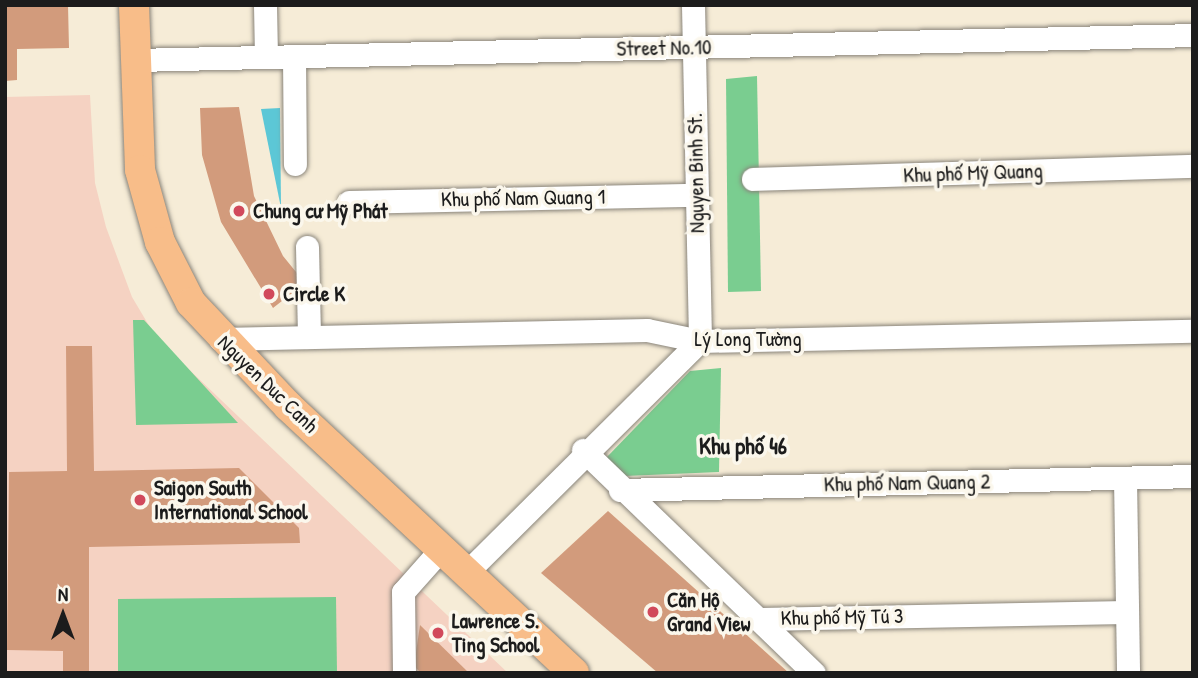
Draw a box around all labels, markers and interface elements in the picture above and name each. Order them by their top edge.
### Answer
street label: Street No.10 [616,35,712,61]
street label: Nguyen Binh St. [682,113,710,233]
street label: Khu phố Mỹ Quang [903,158,1043,188]
street label: Khu phố Nam Quang 1 [441,184,605,212]
place label: Chung cư Mỹ Phát [253,198,387,224]
marker: Chung cư Mỹ Phát [231,203,247,219]
place label: Circle K [283,281,345,307]
marker: Circle K [261,286,277,302]
street label: Lý Long Tường [695,326,801,352]
street label: Nguyen Duc Canh [213,330,323,438]
district label: Khu phố 46 [699,432,787,460]
street label: Khu phố Nam Quang 2 [824,469,990,497]
place label: Saigon South International School [154,475,307,525]
marker: Saigon South International School [132,492,148,508]
north arrow [28,580,98,650]
text: N [58,581,68,607]
place label: Căn Hộ Grand View [667,587,750,637]
street label: Khu phố Mỹ Tú 3 [780,603,904,631]
marker: Căn Hộ Grand View [645,604,661,620]
place label: Lawrence S. Ting School [452,608,539,658]
marker: Lawrence S. Ting School [430,625,446,641]

